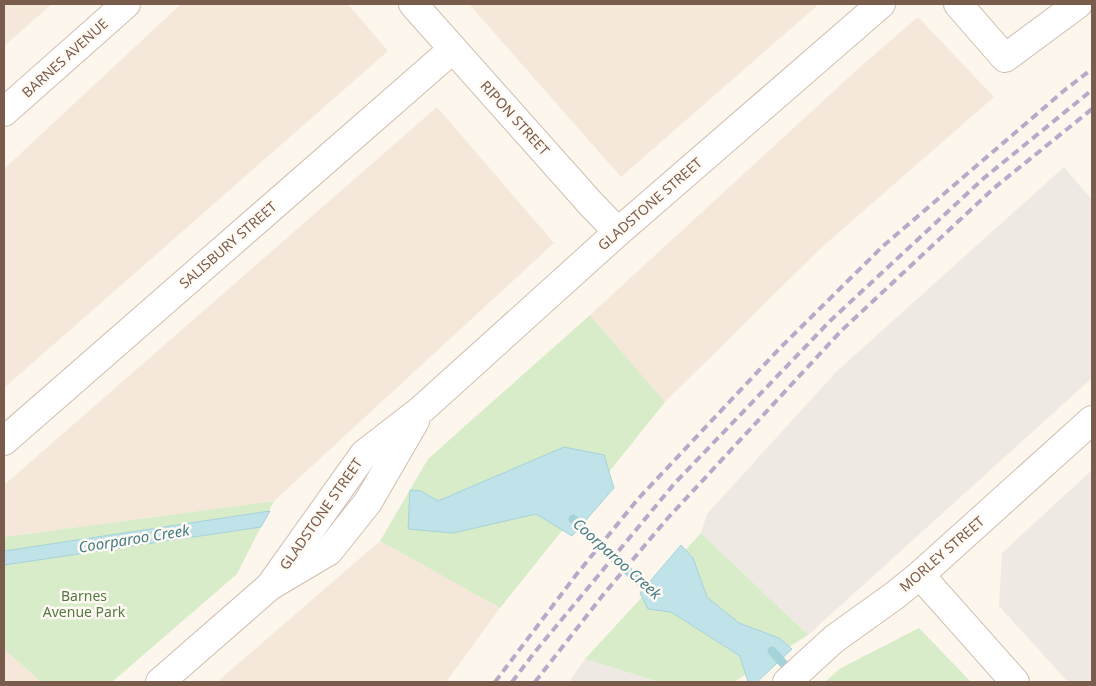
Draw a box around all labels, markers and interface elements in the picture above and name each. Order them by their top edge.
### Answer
street label: BARNES AVENUE [18,14,112,101]
street label: RIPON STREET [477,76,554,159]
street label: GLADSTONE STREET [593,153,706,254]
street label: SALISBURY STREET [175,197,281,292]
street label: GLADSTONE STREET [275,454,366,573]
street label: MORLEY STREET [895,511,988,596]
water label: Coorparoo Creek [569,513,666,604]
water label: Coorparoo Creek [77,519,191,557]
park label: Barnes Avenue Park [43,586,126,621]

